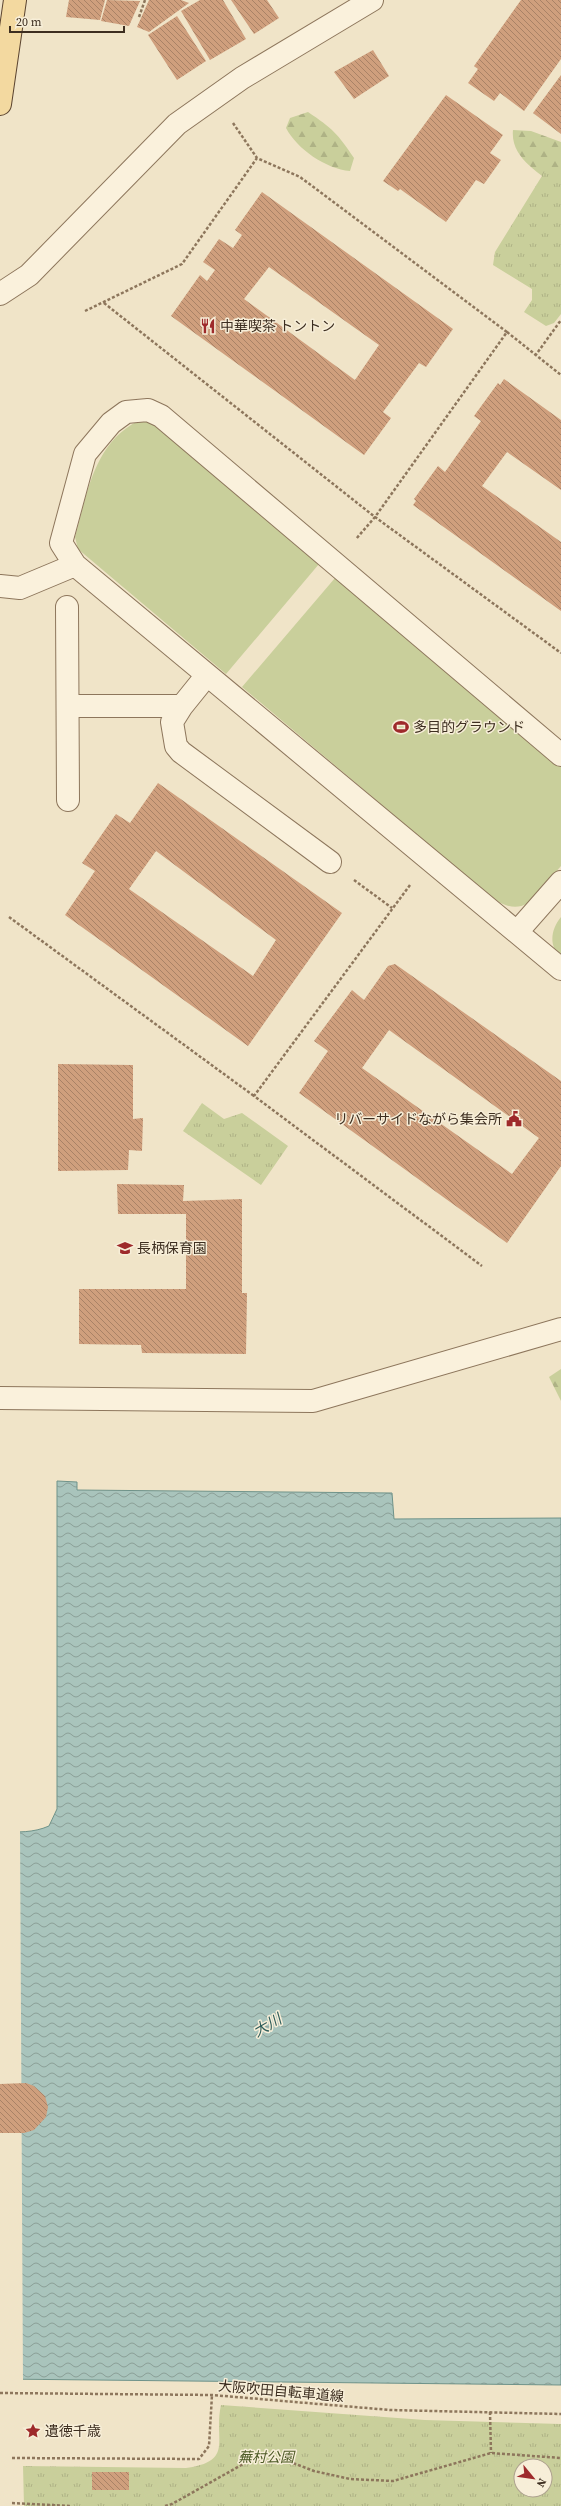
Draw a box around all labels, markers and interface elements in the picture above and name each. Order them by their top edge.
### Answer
scale bar [10,8,124,34]
text: 20 m [16,14,42,30]
place label: 中華喫茶 トントン [220,316,335,336]
restaurant icon: 中華喫茶 トントン [199,317,217,335]
place label: 多目的グラウンド [413,717,525,737]
sports icon: 多目的グラウンド [392,718,410,736]
place label: リバーサイドながら集会所 [334,1109,502,1129]
public building icon: リバーサイドながら集会所 [505,1110,523,1128]
place label: 長柄保育園 [137,1238,207,1258]
school or university icon: 長柄保育園 [116,1239,134,1257]
water label: 大川 [249,2007,287,2042]
street label: 大阪吹田自転車道線 [217,2376,345,2406]
place label: 遺徳千歳 [45,2421,101,2441]
place icon: 遺徳千歳 [24,2422,42,2440]
park label: 蕪村公園 [238,2447,296,2467]
north arrow [513,2458,553,2498]
text: N [533,2475,550,2490]

